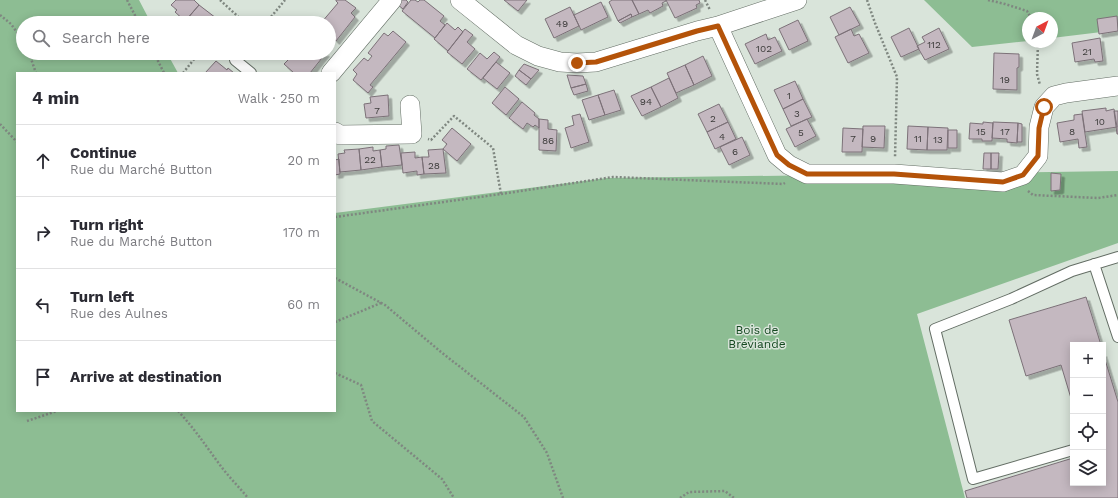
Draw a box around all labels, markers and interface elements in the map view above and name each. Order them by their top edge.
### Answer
north arrow [1022,12,1058,48]
search box [16,16,336,60]
house number: 49 [556,18,568,29]
icon: search [30,27,52,49]
text: Search here [62,29,150,47]
house number: 112 [927,39,941,50]
house number: 102 [756,43,772,54]
house number: 21 [1082,46,1092,57]
route end [568,54,586,72]
house number: 19 [1000,74,1010,85]
text: 4 min [32,88,79,108]
house number: 1 [787,90,791,101]
text: Walk · 250 m [238,91,320,106]
house number: 94 [640,96,652,107]
route start [1035,98,1053,116]
house number: 7 [374,105,380,116]
house number: 3 [794,108,800,119]
house number: 2 [710,113,716,124]
house number: 10 [1095,116,1105,127]
house number: 15 [976,126,986,137]
house number: 17 [1000,126,1010,137]
house number: 8 [1069,126,1075,137]
house number: 5 [798,127,804,138]
house number: 4 [719,131,725,142]
house number: 7 [850,133,856,144]
house number: 9 [870,133,876,144]
house number: 11 [914,133,922,144]
house number: 13 [933,134,943,145]
house number: 86 [542,135,554,146]
text: Continue [70,144,137,162]
house number: 6 [732,146,738,157]
icon: ahead [32,150,54,172]
text: 20 m [288,153,320,168]
house number: 22 [364,154,376,165]
house number: 28 [428,160,440,171]
text: Rue du Marché Button [70,162,212,177]
text: Turn right [70,216,143,234]
icon: right [32,222,54,244]
text: 170 m [283,225,320,240]
text: Rue du Marché Button [70,234,212,249]
text: Turn left [70,288,134,306]
icon: left [32,294,54,316]
text: 60 m [287,297,320,312]
text: Rue des Aulnes [70,306,168,321]
park label: Bois de Bréviande [728,323,786,351]
map controls [1070,342,1106,486]
button: + [1070,342,1106,378]
icon: arrive [32,366,54,388]
text: Arrive at destination [70,368,222,386]
button: − [1070,378,1106,414]
button: locate [1070,414,1106,450]
button: layers [1070,450,1106,486]

